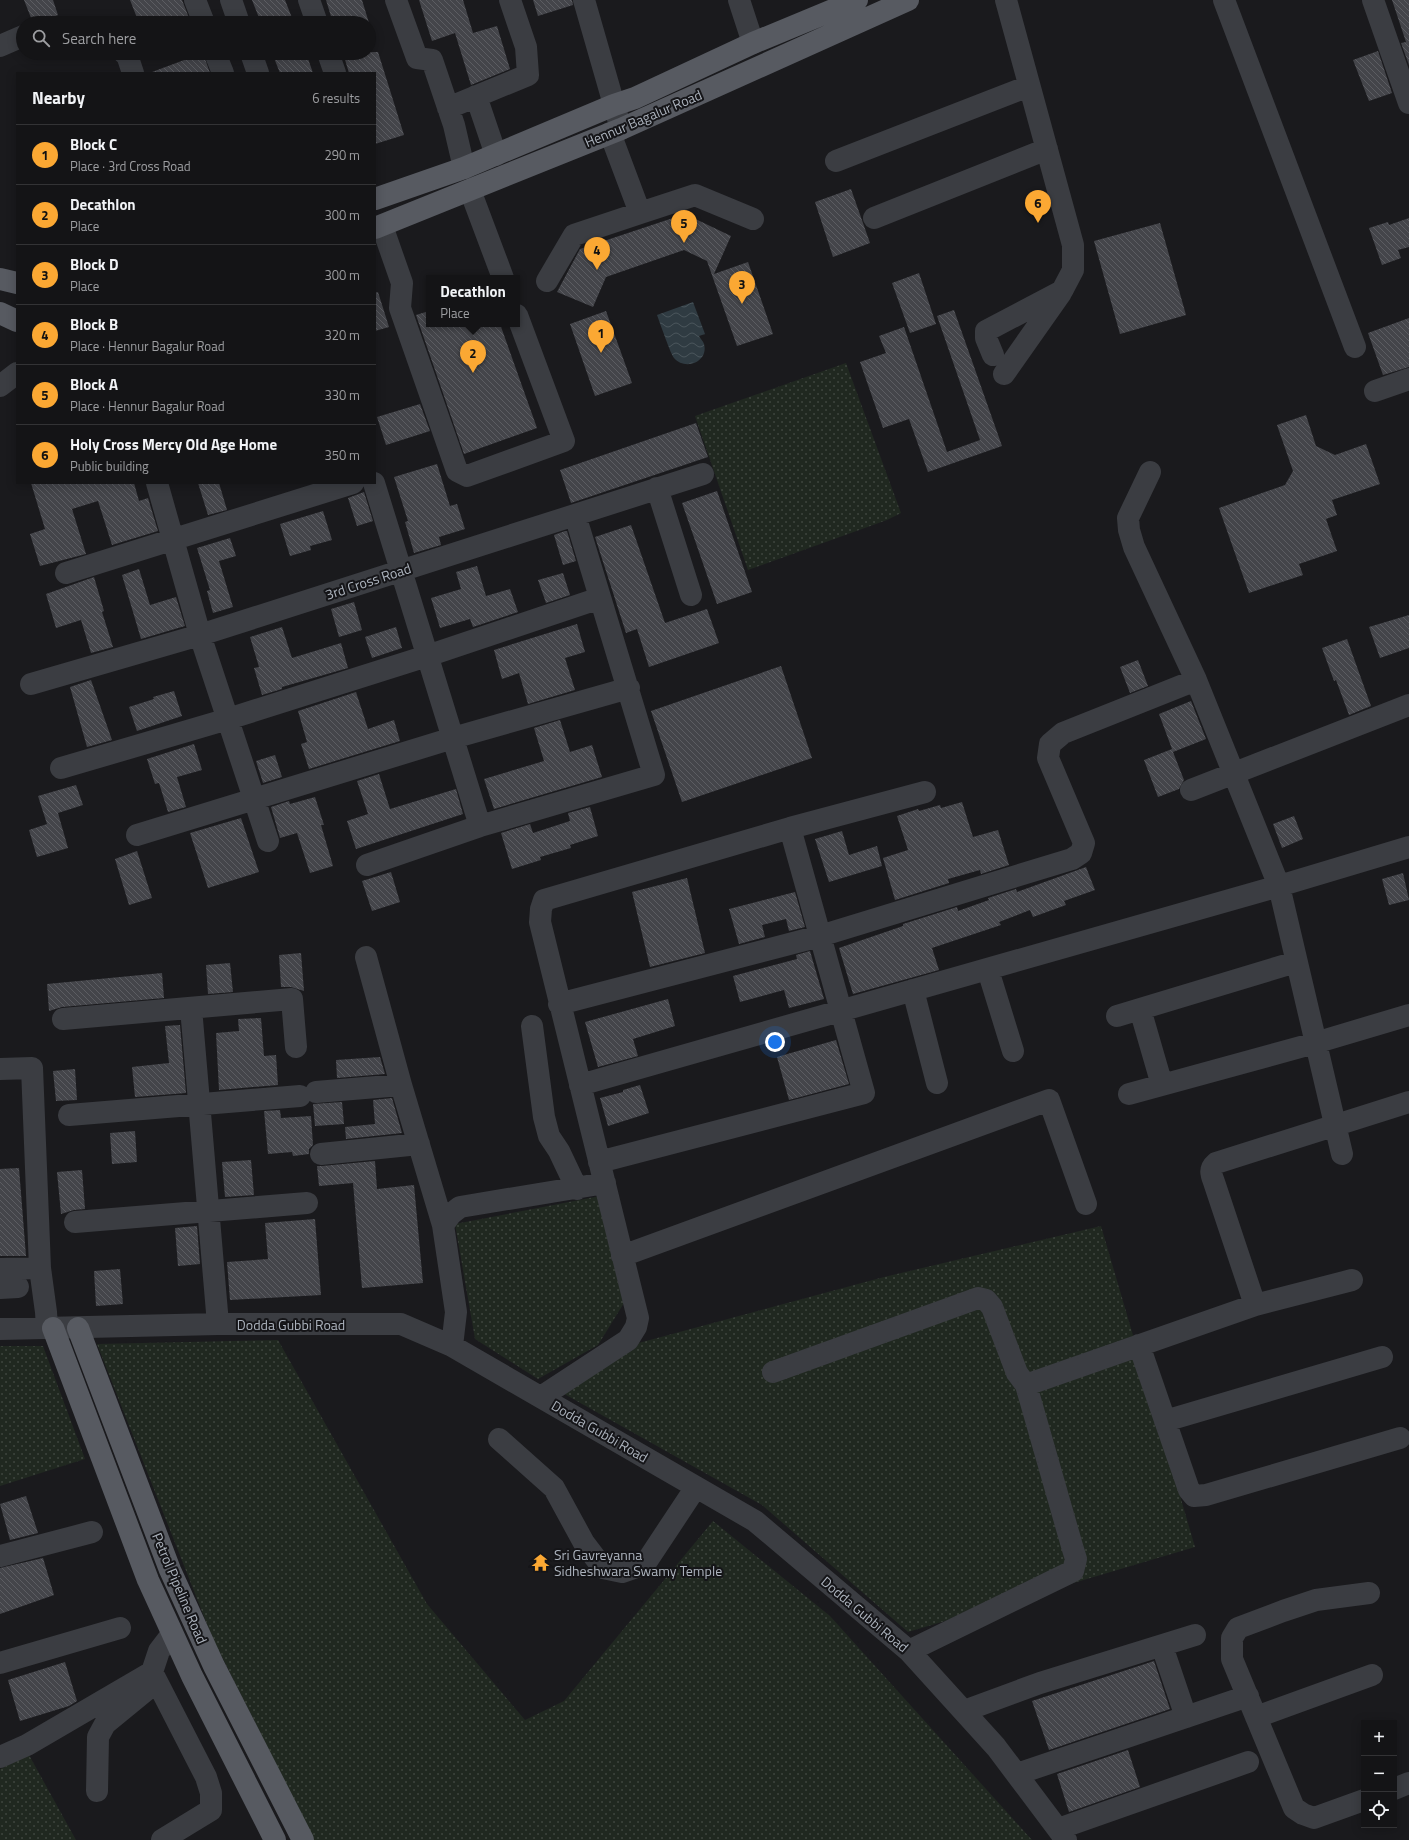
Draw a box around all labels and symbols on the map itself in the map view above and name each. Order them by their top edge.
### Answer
street label: Hennur Bagalur Road [581,84,705,152]
pin: 6 [1025,190,1051,223]
pin: 5 [671,210,697,243]
pin: 4 [584,237,610,270]
pin: 3 [729,271,755,304]
pin: 1 [588,320,614,353]
pin: 2 [460,340,486,373]
street label: 3rd Cross Road [322,557,414,605]
your location [765,1032,785,1052]
street label: Dodda Gubbi Road [237,1314,345,1335]
street label: Dodda Gubbi Road [548,1395,652,1467]
street label: Petrol Pipeline Road [147,1529,213,1647]
place label: Sri Gavreyanna Sidheshwara Swamy Temple [554,1544,722,1581]
temple icon: Sri Gavreyanna Sidheshwara Swamy Temple [531,1552,551,1572]
street label: Dodda Gubbi Road [817,1571,913,1657]

